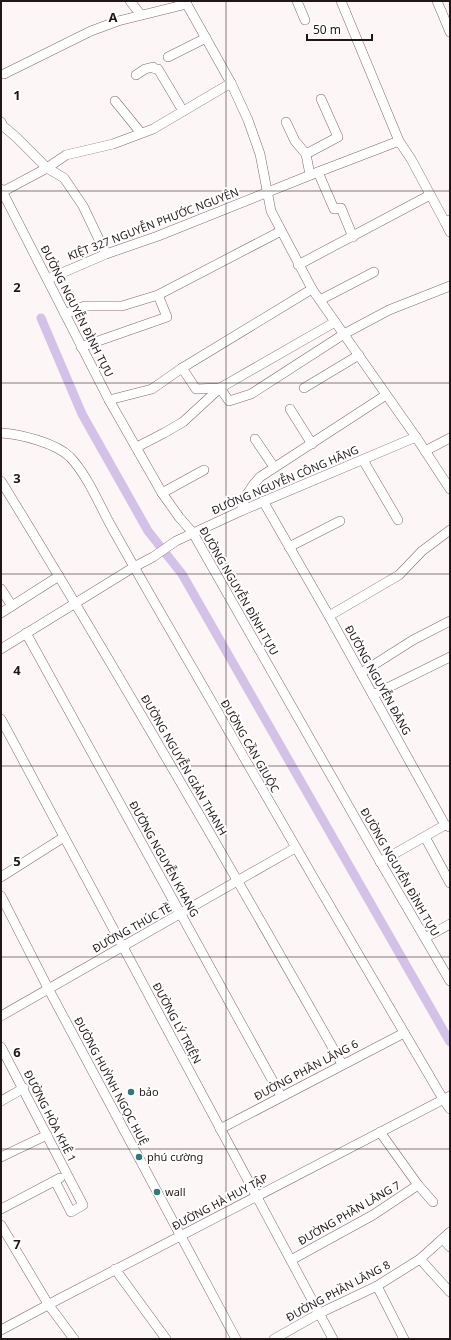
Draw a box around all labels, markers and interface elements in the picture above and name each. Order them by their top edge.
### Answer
text: A [109,8,118,26]
scale bar [307,16,372,42]
text: 50 m [313,21,341,38]
text: 1 [13,86,21,104]
street label: KIỆT 327 NGUYỄN PHƯỚC NGUYÊN [65,184,241,263]
street label: ĐƯỜNG NGUYỄN ĐÌNH TỰU [38,242,117,379]
text: 2 [13,278,21,296]
street label: ĐƯỜNG NGUYỄN CÔNG HÃNG [209,442,361,517]
text: 3 [13,469,21,487]
street label: ĐƯỜNG NGUYỄN ĐÌNH TỰU [196,524,282,658]
street label: ĐƯỜNG NGUYỄN ĐĂNG [342,622,415,737]
text: 4 [13,661,21,679]
street label: ĐƯỜNG NGUYỄN GIẢN THANH [138,692,231,838]
street label: ĐƯỜNG CẦN GIUỘC [218,697,283,795]
street label: ĐƯỜNG NGUYỄN KHANG [126,798,203,920]
street label: ĐƯỜNG NGUYỄN ĐÌNH TỰU [357,805,443,939]
text: 5 [13,852,21,870]
street label: ĐƯỜNG THÚC TỀ [89,899,174,956]
street label: ĐƯỜNG LÝ TRIỆN [150,979,205,1066]
street label: ĐƯỜNG HUỲNH NGỌC HUỆ [71,1014,152,1148]
street label: ĐƯỜNG PHẦN LĂNG 6 [251,1036,360,1103]
text: 6 [13,1043,21,1061]
street label: ĐƯỜNG HÒA KHÊ 1 [21,1067,80,1164]
place label: bảo [139,1084,159,1099]
marker: bảo [126,1087,136,1097]
place label: phú cường [147,1149,203,1164]
marker: phú cường [134,1152,144,1162]
street label: ĐƯỜNG HÀ HUY TẬP [169,1170,271,1233]
street label: ĐƯỜNG PHẦN LĂNG 7 [295,1177,403,1248]
place label: wall [165,1184,186,1199]
marker: wall [152,1187,162,1197]
text: 7 [13,1235,21,1253]
street label: ĐƯỜNG PHẦN LĂNG 8 [283,1257,392,1324]

